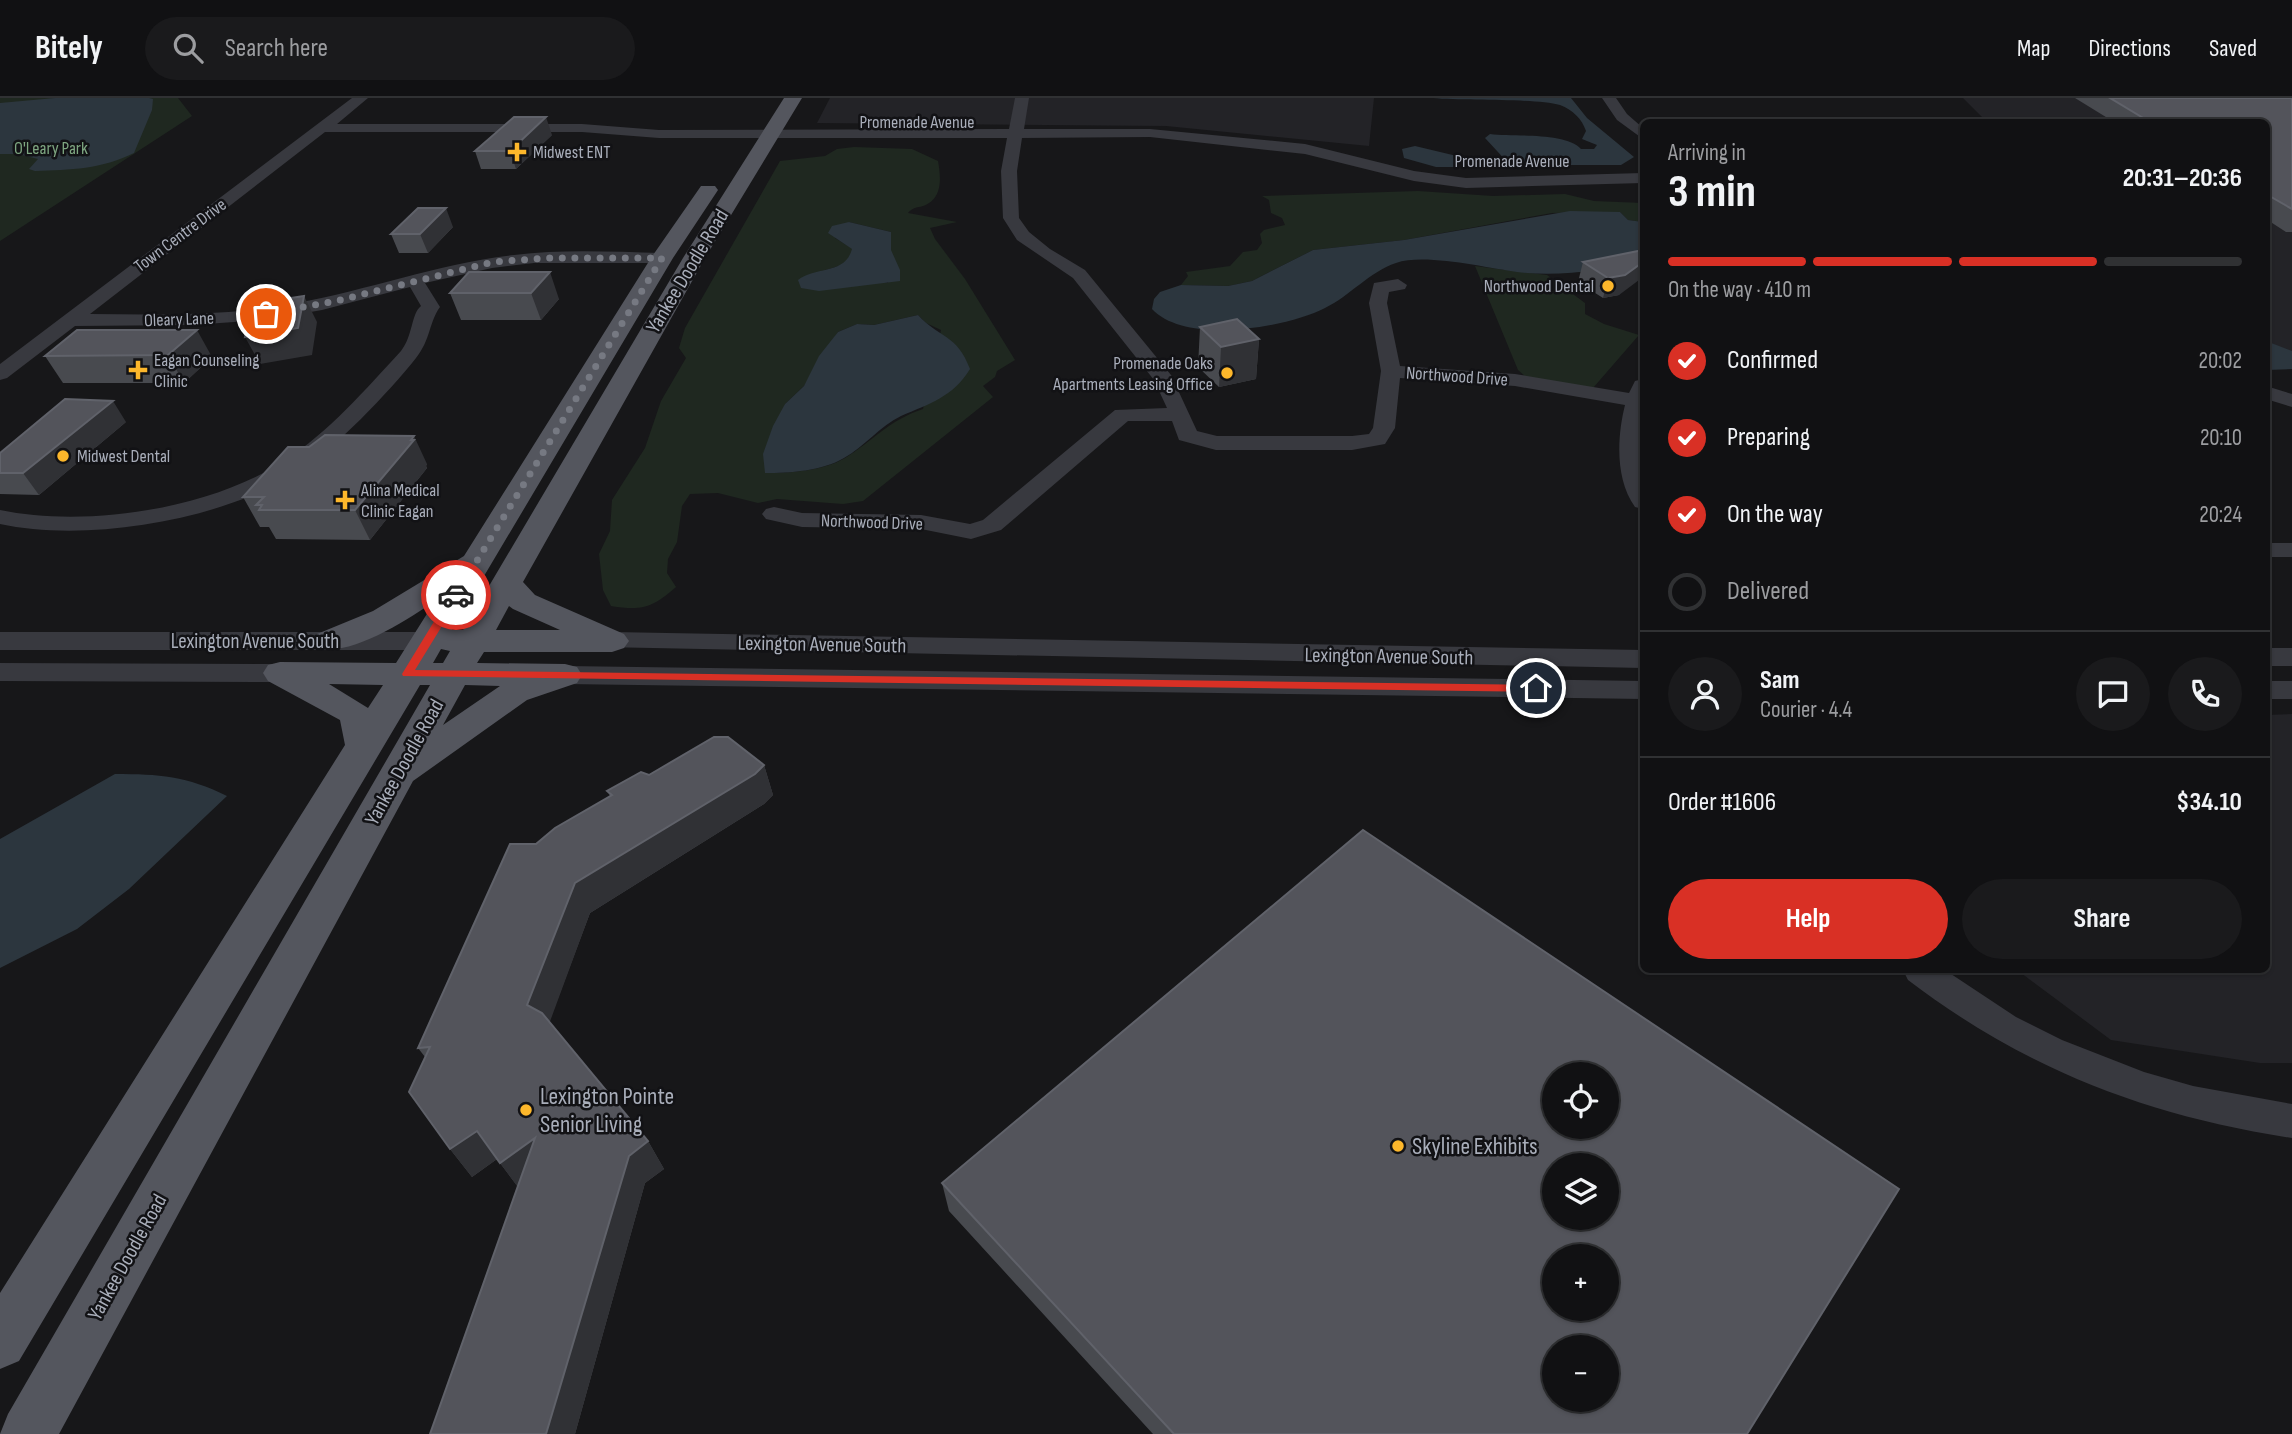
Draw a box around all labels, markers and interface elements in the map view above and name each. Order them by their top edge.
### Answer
search box [145,17,635,80]
text: Bitely [35,28,103,68]
icon: search [169,29,207,67]
text: Search here [225,33,328,64]
text: Map [2017,34,2050,63]
text: Directions [2088,34,2171,63]
text: Saved [2209,34,2257,63]
street label: Promenade Avenue [860,112,974,133]
park label: O'Leary Park [14,138,88,159]
text: Arriving in [1668,139,1746,167]
marker: Midwest ENT [507,142,527,162]
place label: Midwest ENT [533,142,611,163]
street label: Promenade Avenue [1455,151,1569,172]
text: 20:31–20:36 [2123,163,2242,194]
text: 3 min [1668,165,1756,220]
street label: Town Centre Drive [130,194,230,277]
street label: Yankee Doodle Road [641,205,734,338]
place label: Northwood Dental [1484,276,1594,297]
text: On the way · 410 m [1668,276,1811,304]
marker: Northwood Dental [1600,278,1616,294]
pin [236,284,296,344]
icon: bag [247,295,285,333]
street label: Oleary Lane [144,308,214,331]
icon: check [1668,342,1706,380]
text: Confirmed [1727,345,1818,376]
text: 20:02 [2198,347,2242,375]
place label: Eagan Counseling Clinic [154,350,259,392]
place label: Promenade Oaks Apartments Leasing Office [1052,353,1213,395]
marker: Eagan Counseling Clinic [128,360,148,380]
street label: Northwood Drive [1405,362,1509,391]
marker: Promenade Oaks Apartments Leasing Office [1219,365,1235,381]
icon: check [1668,419,1706,457]
text: Preparing [1727,422,1810,453]
text: 20:10 [2200,424,2242,452]
place label: Midwest Dental [77,446,170,467]
marker: Midwest Dental [55,448,71,464]
place label: Alina Medical Clinic Eagan [360,480,440,522]
marker: Alina Medical Clinic Eagan [335,490,355,510]
icon: check [1668,496,1706,534]
text: On the way [1727,499,1823,530]
text: 20:24 [2199,501,2242,529]
street label: Northwood Drive [821,510,923,535]
courier [421,560,491,630]
icon: car [437,576,475,614]
text: Delivered [1727,576,1809,607]
street label: Lexington Avenue South [171,629,339,654]
street label: Lexington Avenue South [737,631,907,658]
street label: Lexington Avenue South [1304,643,1474,670]
button: person [1668,657,1742,731]
button: chat [2076,657,2150,731]
button: phone [2168,657,2242,731]
pin [1506,658,1566,718]
text: Sam [1760,665,1800,696]
icon: home [1517,669,1555,707]
street label: Yankee Doodle Road [360,695,449,830]
text: Courier · 4.4 [1760,696,1852,724]
text: Order #1606 [1668,787,1776,818]
text: $34.10 [2176,787,2242,818]
button: Help [1668,879,1948,959]
button: Share [1962,879,2242,959]
map controls [1542,1062,1619,1412]
button: locate [1542,1062,1619,1139]
place label: Lexington Pointe Senior Living [540,1082,674,1139]
marker: Lexington Pointe Senior Living [518,1102,534,1118]
place label: Skyline Exhibits [1412,1132,1538,1161]
marker: Skyline Exhibits [1390,1138,1406,1154]
button: layers [1542,1153,1619,1230]
street label: Yankee Doodle Road [83,1190,172,1325]
button: + [1542,1244,1619,1321]
button: − [1542,1335,1619,1412]

